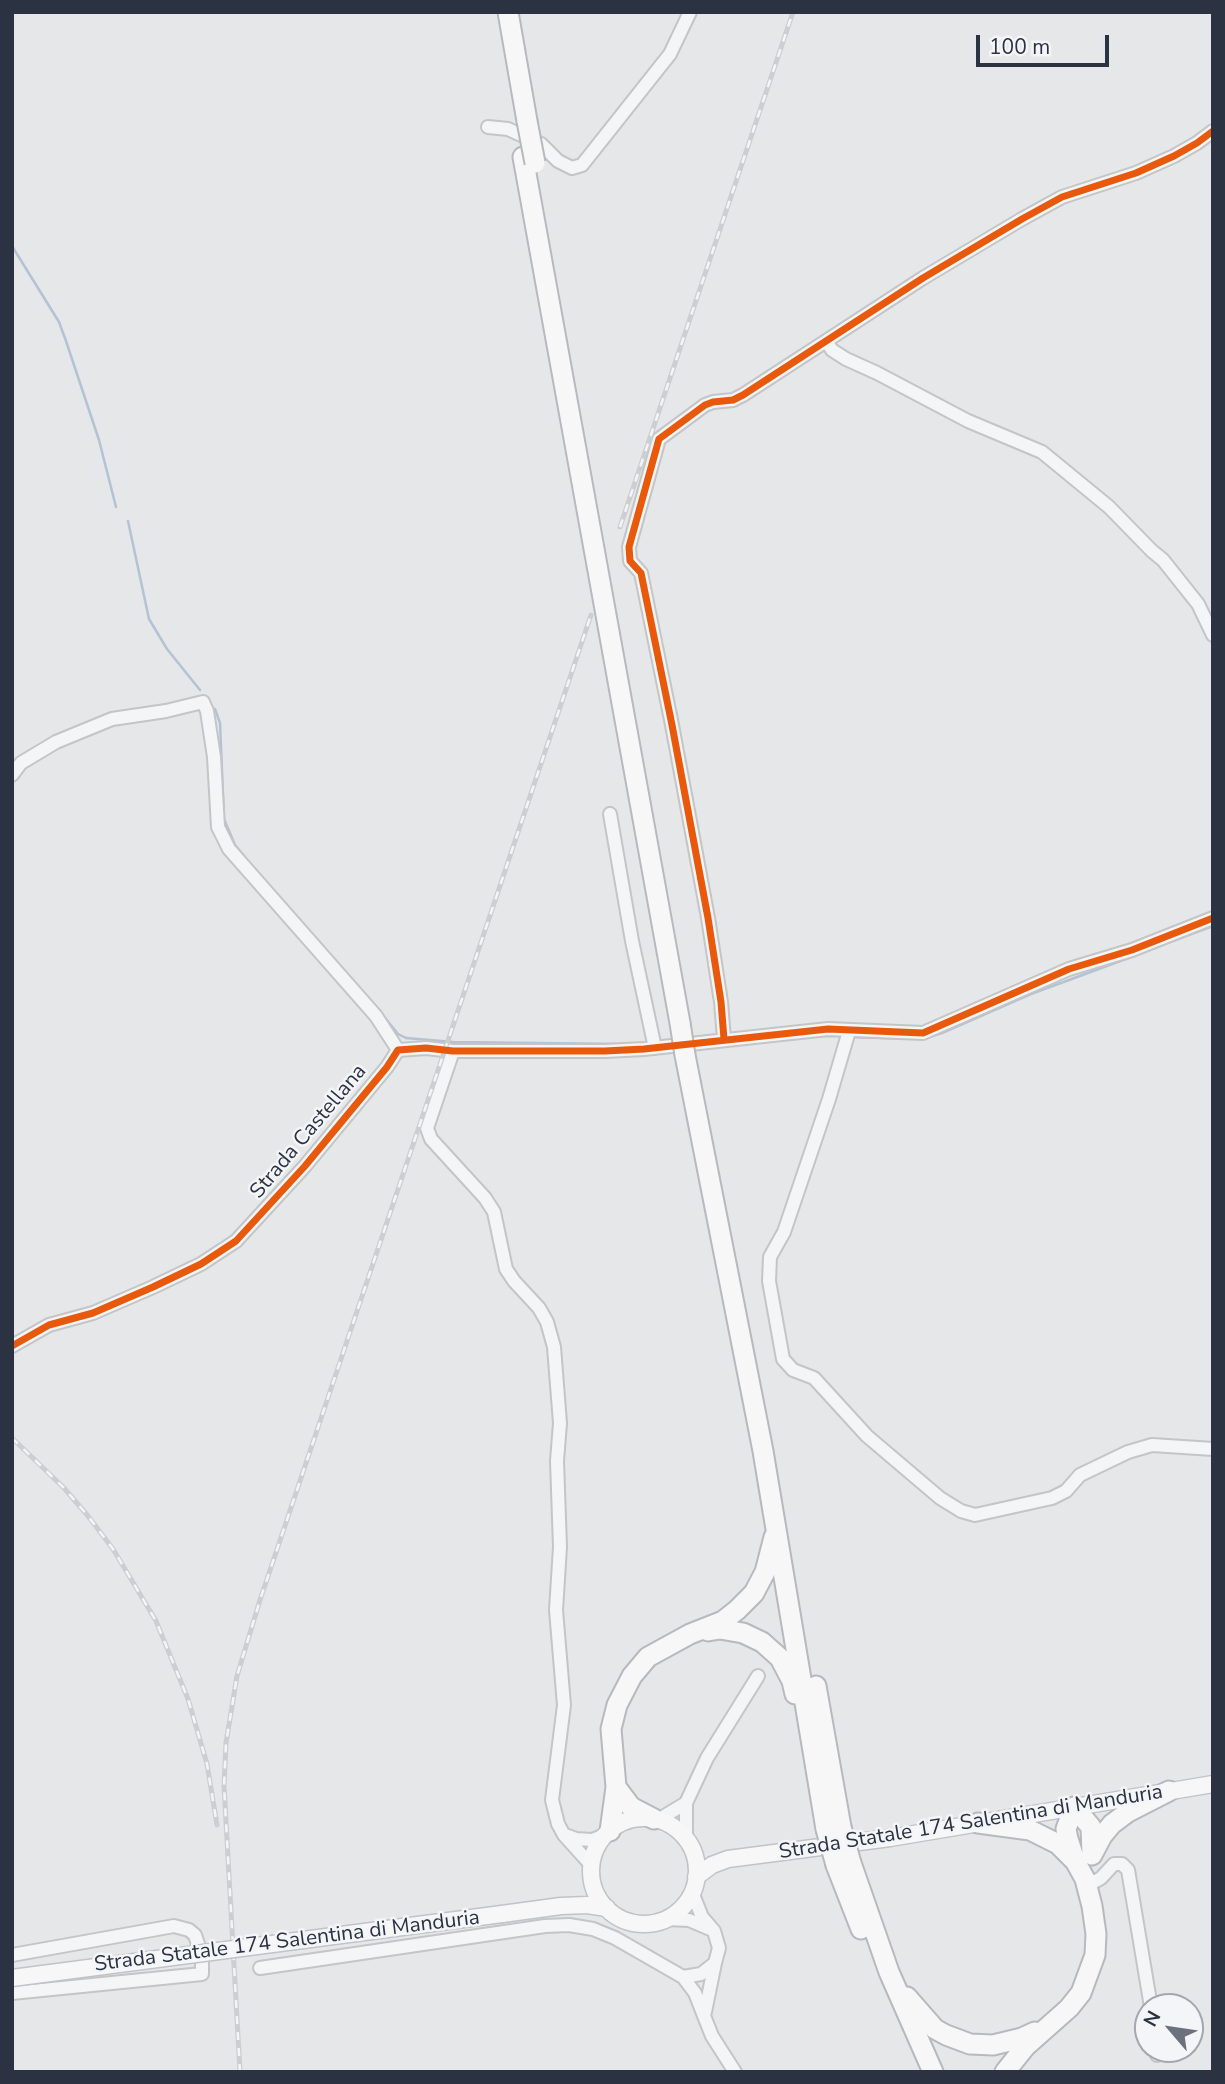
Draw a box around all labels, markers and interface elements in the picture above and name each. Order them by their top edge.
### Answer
scale bar [980,21,1113,65]
text: 100 m [989,33,1050,61]
street label: Strada Castellana [246,1060,372,1204]
street label: Strada Statale 174 Salentina di Manduria [777,1780,1165,1866]
street label: Strada Statale 174 Salentina di Manduria [93,1906,481,1978]
north arrow [1134,1993,1204,2063]
text: N [1138,2006,1167,2031]

